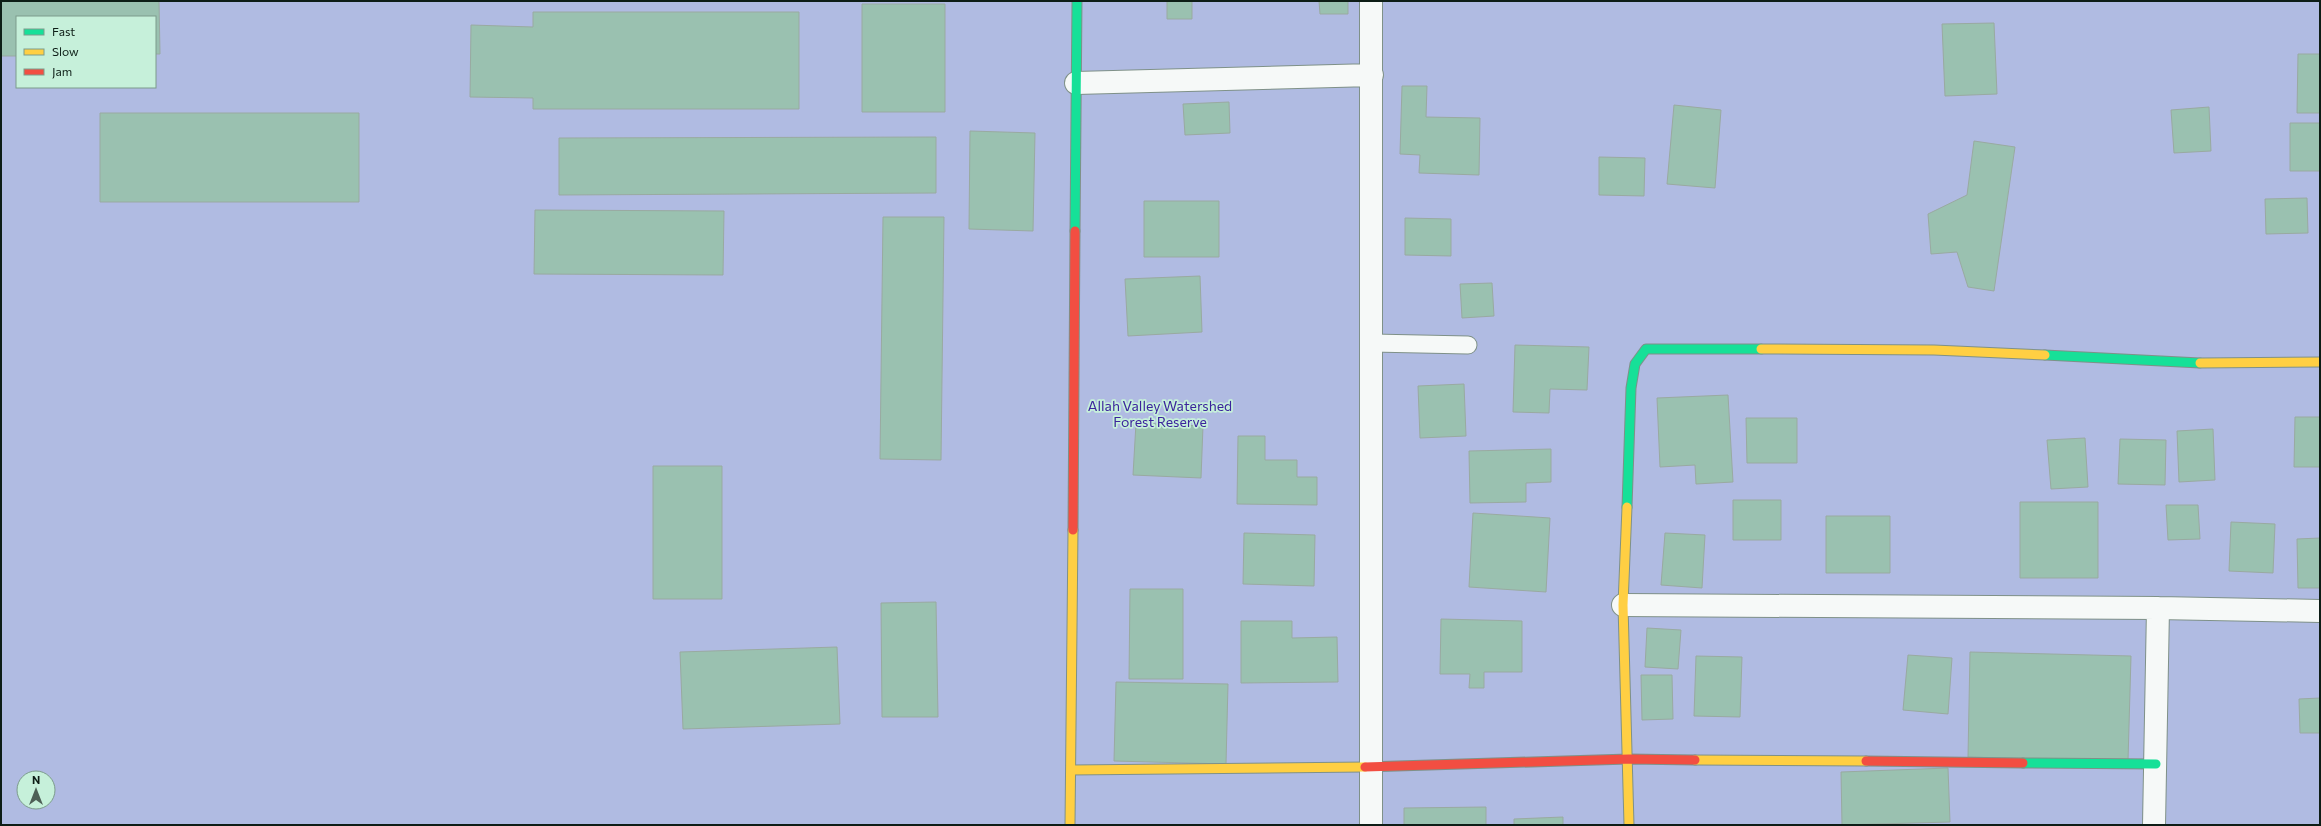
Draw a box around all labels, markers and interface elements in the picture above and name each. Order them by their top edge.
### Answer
legend [16,16,156,88]
text: Fast [52,24,75,38]
text: Slow [52,44,79,58]
text: Jam [52,64,72,79]
park label: Allah Valley Watershed Forest Reserve [1088,397,1232,430]
north arrow [16,770,56,810]
text: N [32,773,40,786]

